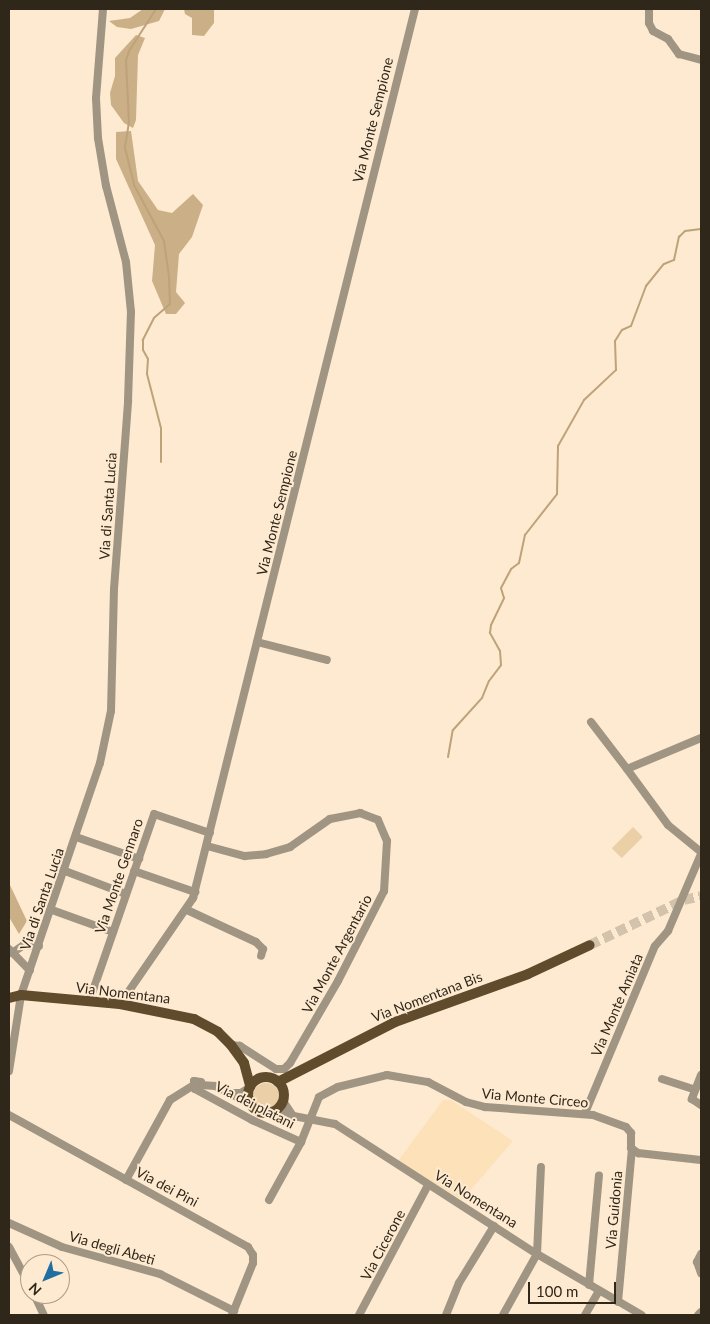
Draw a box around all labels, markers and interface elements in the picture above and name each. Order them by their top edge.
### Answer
street label: Via Monte Sempione [349,56,397,184]
street label: Via Monte Sempione [253,449,301,577]
street label: Via di Santa Lucia [96,452,120,560]
street label: Via Monte Gennaro [91,816,147,936]
street label: Via di Santa Lucia [17,845,67,953]
street label: Via Monte Argentario [298,891,376,1017]
street label: Via Monte Amiata [588,951,646,1059]
street label: Via Nomentana Bis [369,968,485,1026]
street label: Via Nomentana [75,979,171,1007]
street label: Via dei platani [213,1078,297,1132]
street label: Via Monte Circeo [481,1085,589,1111]
street label: Via dei Pini [133,1164,201,1210]
street label: Via Nomentana [431,1167,521,1231]
street label: Via Guidonia [602,1170,626,1250]
street label: Via Cicerone [357,1207,409,1283]
street label: Via degli Abeti [67,1228,157,1268]
north arrow [20,1254,70,1304]
scale bar [530,1272,618,1304]
text: N [25,1279,45,1299]
text: 100 m [536,1282,578,1300]

